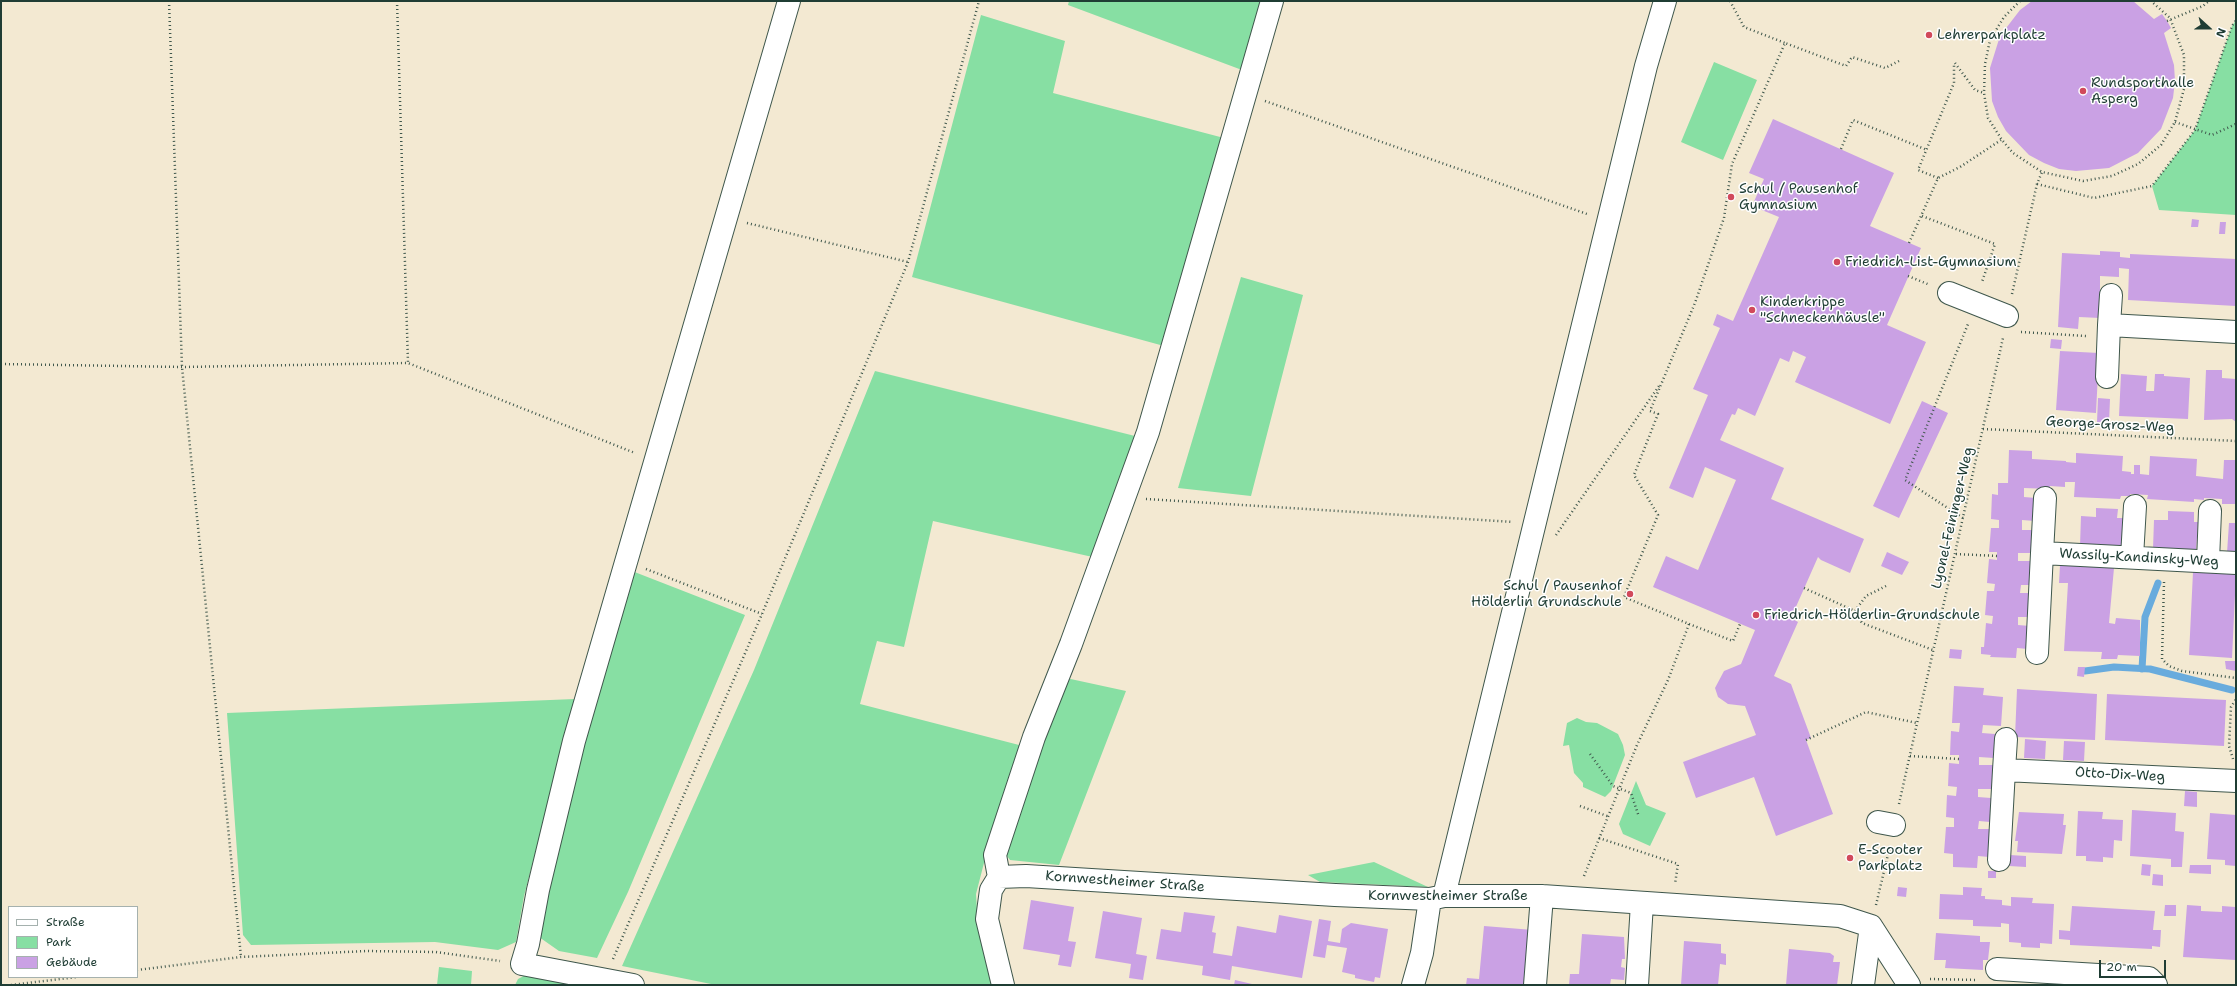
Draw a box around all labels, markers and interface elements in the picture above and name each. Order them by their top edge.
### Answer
north arrow [2189,8,2229,48]
text: N [2212,26,2229,39]
place label: Lehrerparkplatz [1937,27,2046,43]
marker: Lehrerparkplatz [1924,30,1934,40]
place label: Rundsporthalle Asperg [2091,75,2194,108]
marker: Rundsporthalle Asperg [2078,86,2088,96]
place label: Schul / Pausenhof Gymnasium [1739,181,1858,214]
marker: Schul / Pausenhof Gymnasium [1726,192,1736,202]
place label: Friedrich-List-Gymnasium [1845,254,2017,270]
marker: Friedrich-List-Gymnasium [1832,257,1842,267]
place label: Kinderkrippe "Schneckenhäusle" [1760,294,1885,326]
marker: Kinderkrippe "Schneckenhäusle" [1747,305,1757,315]
street label: George-Grosz-Weg [2045,413,2175,437]
street label: Lyonel-Feininger-Weg [1929,446,1977,590]
street label: Wassily-Kandinsky-Weg [2059,545,2219,571]
place label: Schul / Pausenhof Hölderlin Grundschule [1471,578,1622,610]
marker: Schul / Pausenhof Hölderlin Grundschule [1625,589,1635,599]
place label: Friedrich-Hölderlin-Grundschule [1764,607,1980,623]
marker: Friedrich-Hölderlin-Grundschule [1751,610,1761,620]
street label: Otto-Dix-Weg [2075,764,2165,786]
place label: E-Scooter Parkplatz [1858,842,1923,874]
marker: E-Scooter Parkplatz [1845,853,1855,863]
street label: Kornwestheimer Straße [1045,868,1205,896]
street label: Kornwestheimer Straße [1368,888,1528,904]
legend [8,906,138,978]
text: Straße [46,914,85,930]
text: Park [46,934,72,950]
scale bar [2101,952,2168,978]
text: Gebäude [46,954,97,970]
text: 20 m [2106,959,2137,975]

